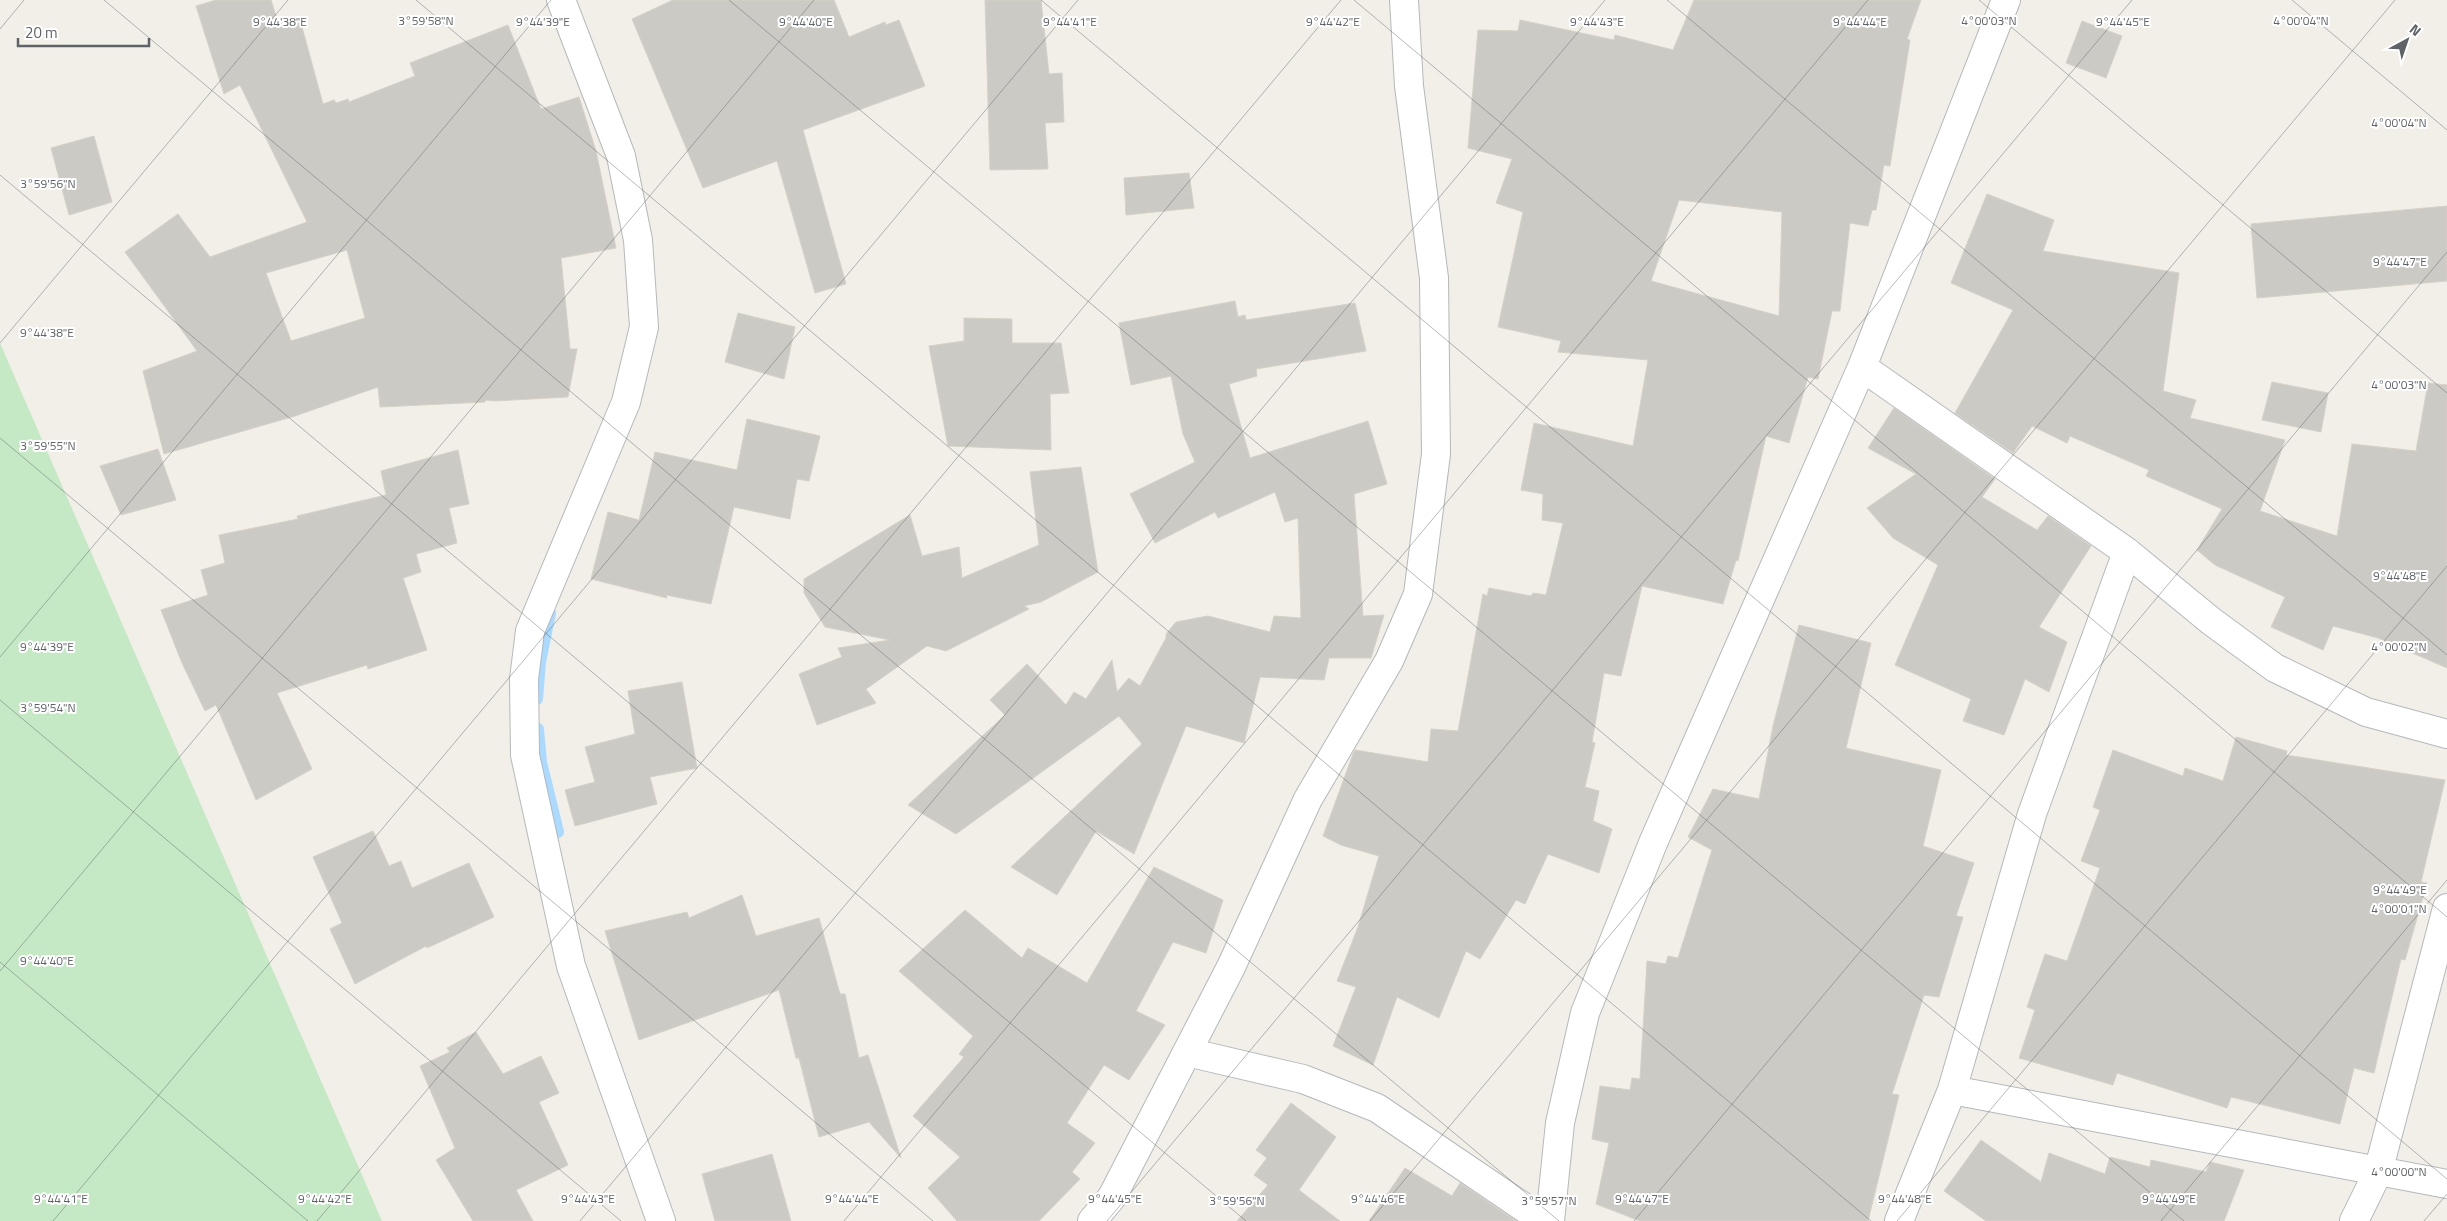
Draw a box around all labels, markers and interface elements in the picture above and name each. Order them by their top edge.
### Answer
text: 3°59'58"N [398,11,454,30]
text: 4°00'03"N [1961,11,2017,30]
text: 4°00'04"N [2273,11,2329,30]
text: 9°44'38"E [253,12,307,31]
text: 9°44'39"E [516,12,570,31]
text: 9°44'40"E [779,12,833,31]
text: 9°44'41"E [1043,12,1097,31]
text: 9°44'42"E [1306,12,1360,31]
text: 9°44'43"E [1570,12,1624,31]
text: 9°44'44"E [1833,12,1887,31]
text: 9°44'45"E [2096,12,2150,31]
scale bar [18,15,149,47]
north arrow [2382,15,2432,65]
text: N [2405,18,2426,41]
text: 20 m [25,21,58,44]
text: 4°00'04"N [2371,113,2427,132]
text: 3°59'56"N [20,174,76,193]
text: 9°44'47"E [2373,252,2427,271]
text: 9°44'38"E [20,323,74,342]
text: 4°00'03"N [2371,375,2427,394]
text: 3°59'55"N [20,436,76,455]
text: 9°44'48"E [2373,566,2427,585]
text: 9°44'39"E [20,637,74,656]
text: 4°00'02"N [2371,637,2427,656]
text: 3°59'54"N [20,698,76,717]
text: 9°44'49"E [2373,880,2427,899]
text: 4°00'01"N [2371,899,2427,918]
text: 9°44'40"E [20,951,74,970]
text: 4°00'00"N [2371,1162,2427,1181]
text: 9°44'41"E [34,1189,88,1208]
text: 9°44'42"E [298,1189,352,1208]
text: 9°44'43"E [561,1189,615,1208]
text: 9°44'44"E [825,1189,879,1208]
text: 9°44'45"E [1088,1189,1142,1208]
text: 9°44'46"E [1351,1189,1405,1208]
text: 9°44'47"E [1615,1189,1669,1208]
text: 9°44'48"E [1878,1189,1932,1208]
text: 9°44'49"E [2142,1189,2196,1208]
text: 3°59'56"N [1209,1191,1265,1210]
text: 3°59'57"N [1521,1191,1577,1210]

